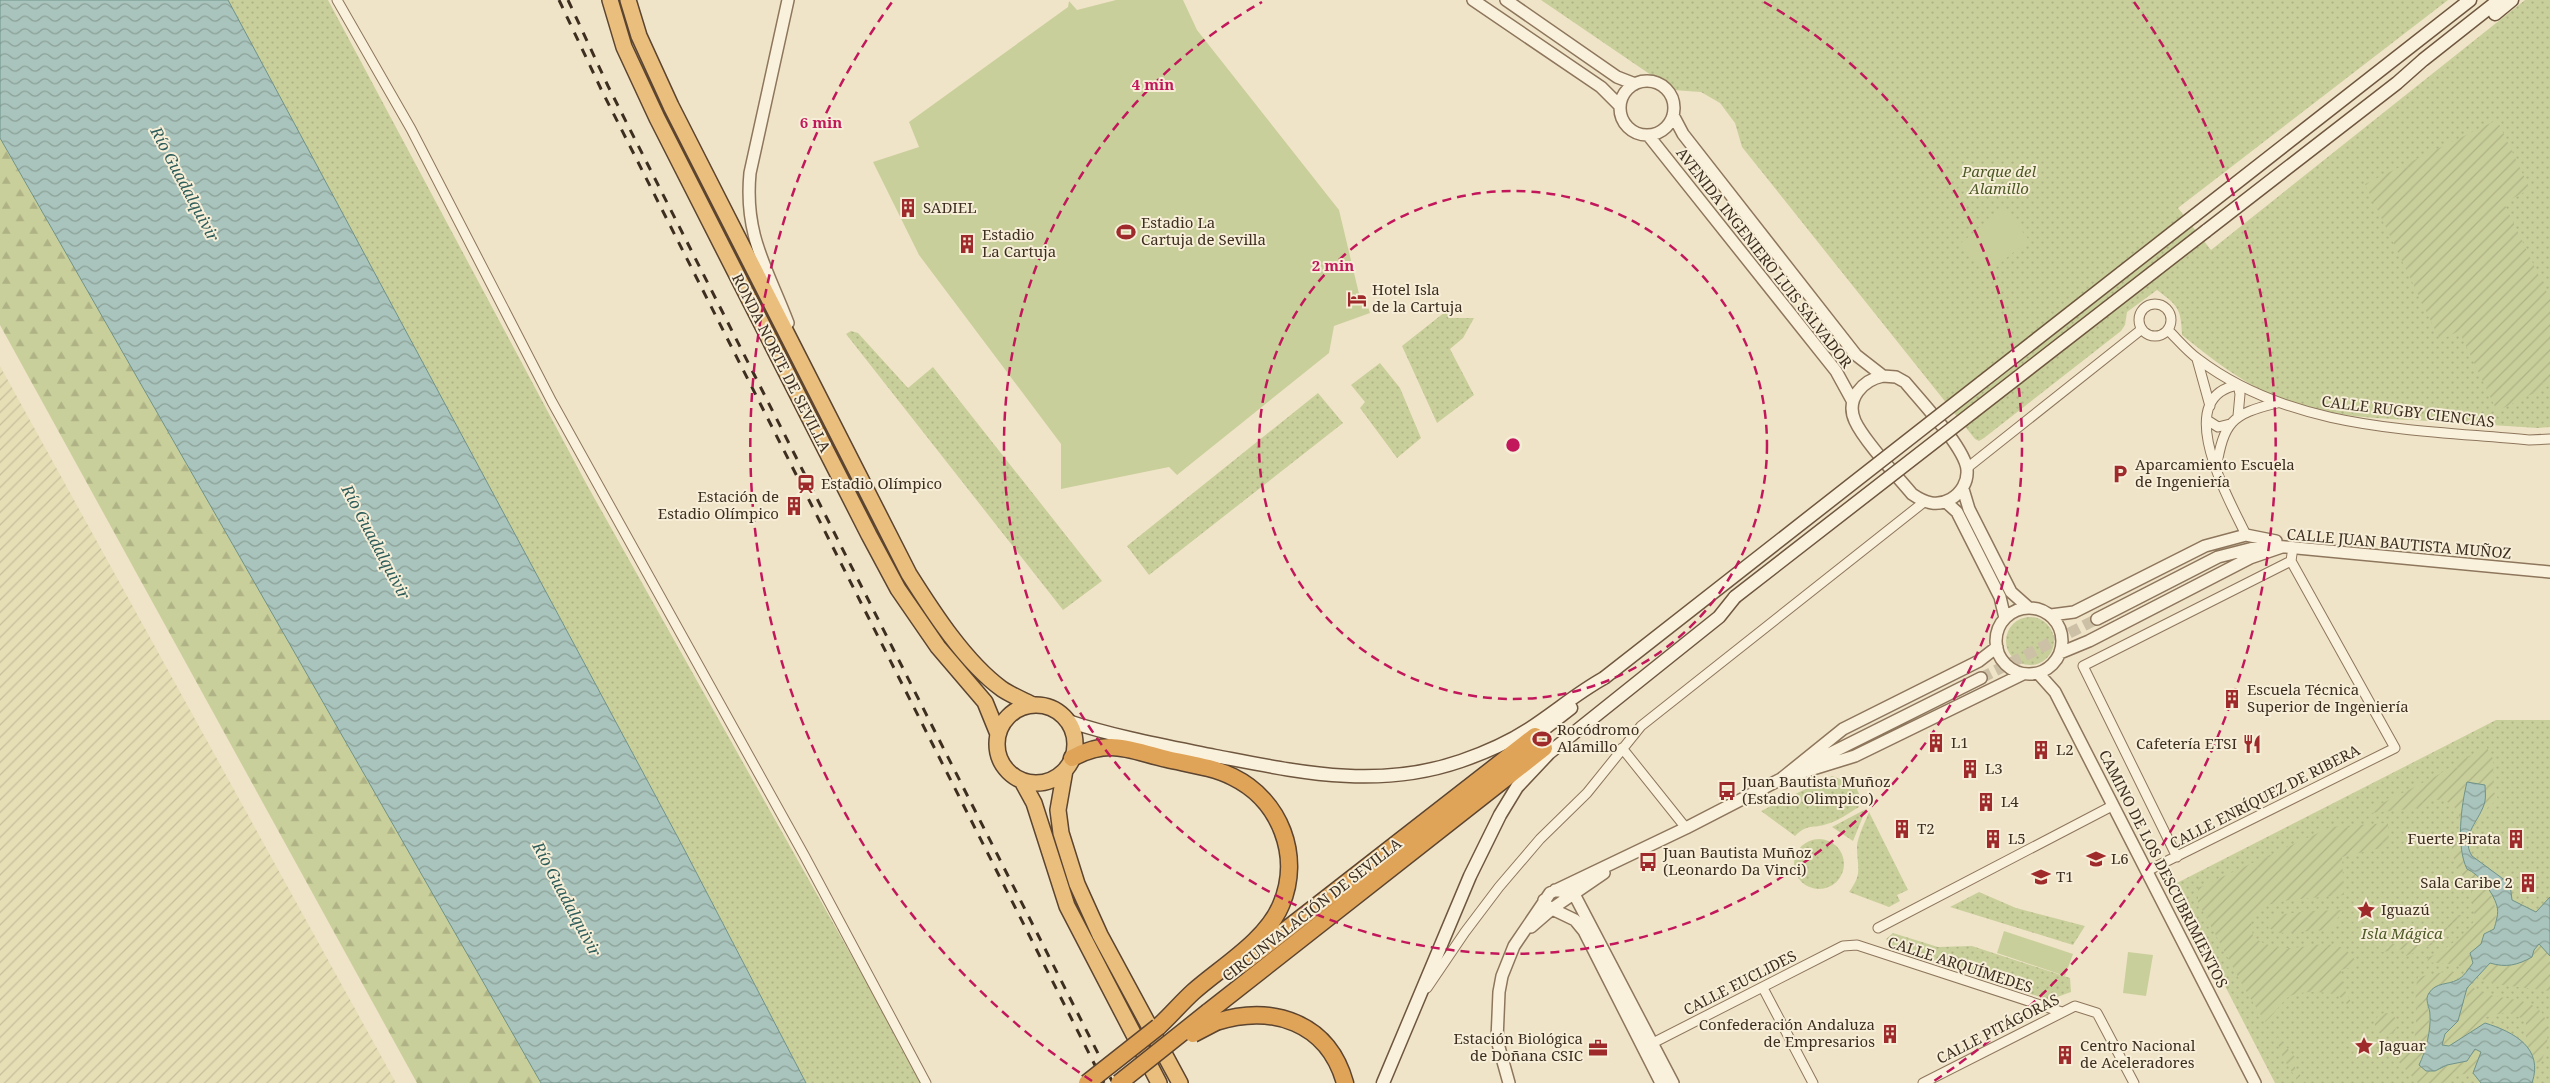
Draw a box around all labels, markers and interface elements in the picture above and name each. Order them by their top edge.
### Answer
text: 4 min [1132,74,1174,94]
text: 6 min [800,112,842,132]
water label: Río Guadalquivir [145,122,225,246]
street label: AVENIDA INGENIERO LUIS SALVADOR [1672,143,1857,372]
park label: Parque del Alamillo [1961,161,2036,198]
building icon: SADIEL [897,197,919,219]
place label: SADIEL [923,197,977,217]
place label: Estadio La Cartuja de Sevilla [1141,212,1266,249]
sports icon: Estadio La Cartuja de Sevilla [1115,221,1137,243]
place label: Estadio La Cartuja [982,224,1056,261]
building icon: Estadio La Cartuja [956,233,978,255]
text: 2 min [1312,255,1354,275]
street label: RONDA NORTE DE SEVILLA [728,270,836,456]
place label: Hotel Isla de la Cartuja [1372,279,1463,316]
hotel icon: Hotel Isla de la Cartuja [1346,288,1368,310]
street label: CALLE RUGBY CIENCIAS [2320,390,2496,432]
centre of rings [1504,436,1522,454]
place label: Aparcamiento Escuela de Ingeniería [2135,454,2295,491]
parking icon: Aparcamiento Escuela de Ingeniería [2109,463,2131,485]
station icon: Estadio Olímpico [795,473,817,495]
place label: Estadio Olímpico [821,473,942,493]
water label: Río Guadalquivir [336,480,416,604]
place label: Estación de Estadio Olímpico [658,486,779,523]
building icon: Estación de Estadio Olímpico [783,495,805,517]
street label: CALLE JUAN BAUTISTA MUÑOZ [2286,523,2512,563]
place label: Escuela Técnica Superior de Ingeniería [2247,679,2409,716]
building icon: Escuela Técnica Superior de Ingeniería [2221,688,2243,710]
place label: Rocódromo Alamillo [1557,719,1639,756]
sports icon: Rocódromo Alamillo [1531,728,1553,750]
building icon: L1 [1925,732,1947,754]
place label: L1 [1951,732,1969,752]
place label: Cafetería ETSI [2136,733,2237,753]
restaurant icon: Cafetería ETSI [2241,733,2263,755]
building icon: L2 [2030,739,2052,761]
place label: L2 [2056,739,2074,759]
street label: CALLE ENRÍQUEZ DE RIBERA [2166,739,2363,853]
street label: CAMINO DE LOS DESCUBRIMIENTOS [2095,746,2233,991]
building icon: L3 [1959,758,1981,780]
place label: L3 [1985,758,2003,778]
place label: Juan Bautista Muñoz (Estadio Olimpico) [1741,771,1891,808]
bus stop icon: Juan Bautista Muñoz (Estadio Olimpico) [1716,780,1738,802]
building icon: L4 [1975,791,1997,813]
place label: L4 [2001,791,2019,811]
building icon: T2 [1891,818,1913,840]
place label: T2 [1917,818,1935,838]
building icon: L5 [1982,828,2004,850]
place label: L5 [2008,828,2026,848]
place label: Fuerte Pirata [2408,828,2501,848]
building icon: Fuerte Pirata [2505,828,2527,850]
street label: CIRCUNVALACIÓN DE SEVILLA [1218,833,1405,986]
water label: Río Guadalquivir [527,837,607,961]
place label: Juan Bautista Muñoz (Leonardo Da Vinci) [1662,842,1812,879]
school or university icon: L6 [2085,848,2107,870]
place label: L6 [2111,848,2129,868]
bus stop icon: Juan Bautista Muñoz (Leonardo Da Vinci) [1637,851,1659,873]
school or university icon: T1 [2030,866,2052,888]
place label: T1 [2056,866,2074,886]
place label: Sala Caribe 2 [2420,872,2513,892]
building icon: Sala Caribe 2 [2517,872,2539,894]
place icon: Iguazú [2355,899,2377,921]
place label: Iguazú [2381,899,2430,919]
park label: Isla Mágica [2360,923,2443,943]
street label: CALLE ARQUÍMEDES [1885,931,2035,997]
street label: CALLE EUCLIDES [1680,945,1799,1019]
street label: CALLE PITÁGORAS [1933,988,2062,1068]
place label: Confederación Andaluza de Empresarios [1699,1014,1875,1051]
building icon: Confederación Andaluza de Empresarios [1879,1023,1901,1045]
place label: Estación Biológica de Doñana CSIC [1453,1028,1583,1065]
place label: Centro Nacional de Aceleradores [2080,1035,2196,1072]
place icon: Jaguar [2353,1035,2375,1057]
place label: Jaguar [2378,1035,2426,1055]
office icon: Estación Biológica de Doñana CSIC [1587,1037,1609,1059]
building icon: Centro Nacional de Aceleradores [2054,1044,2076,1066]

